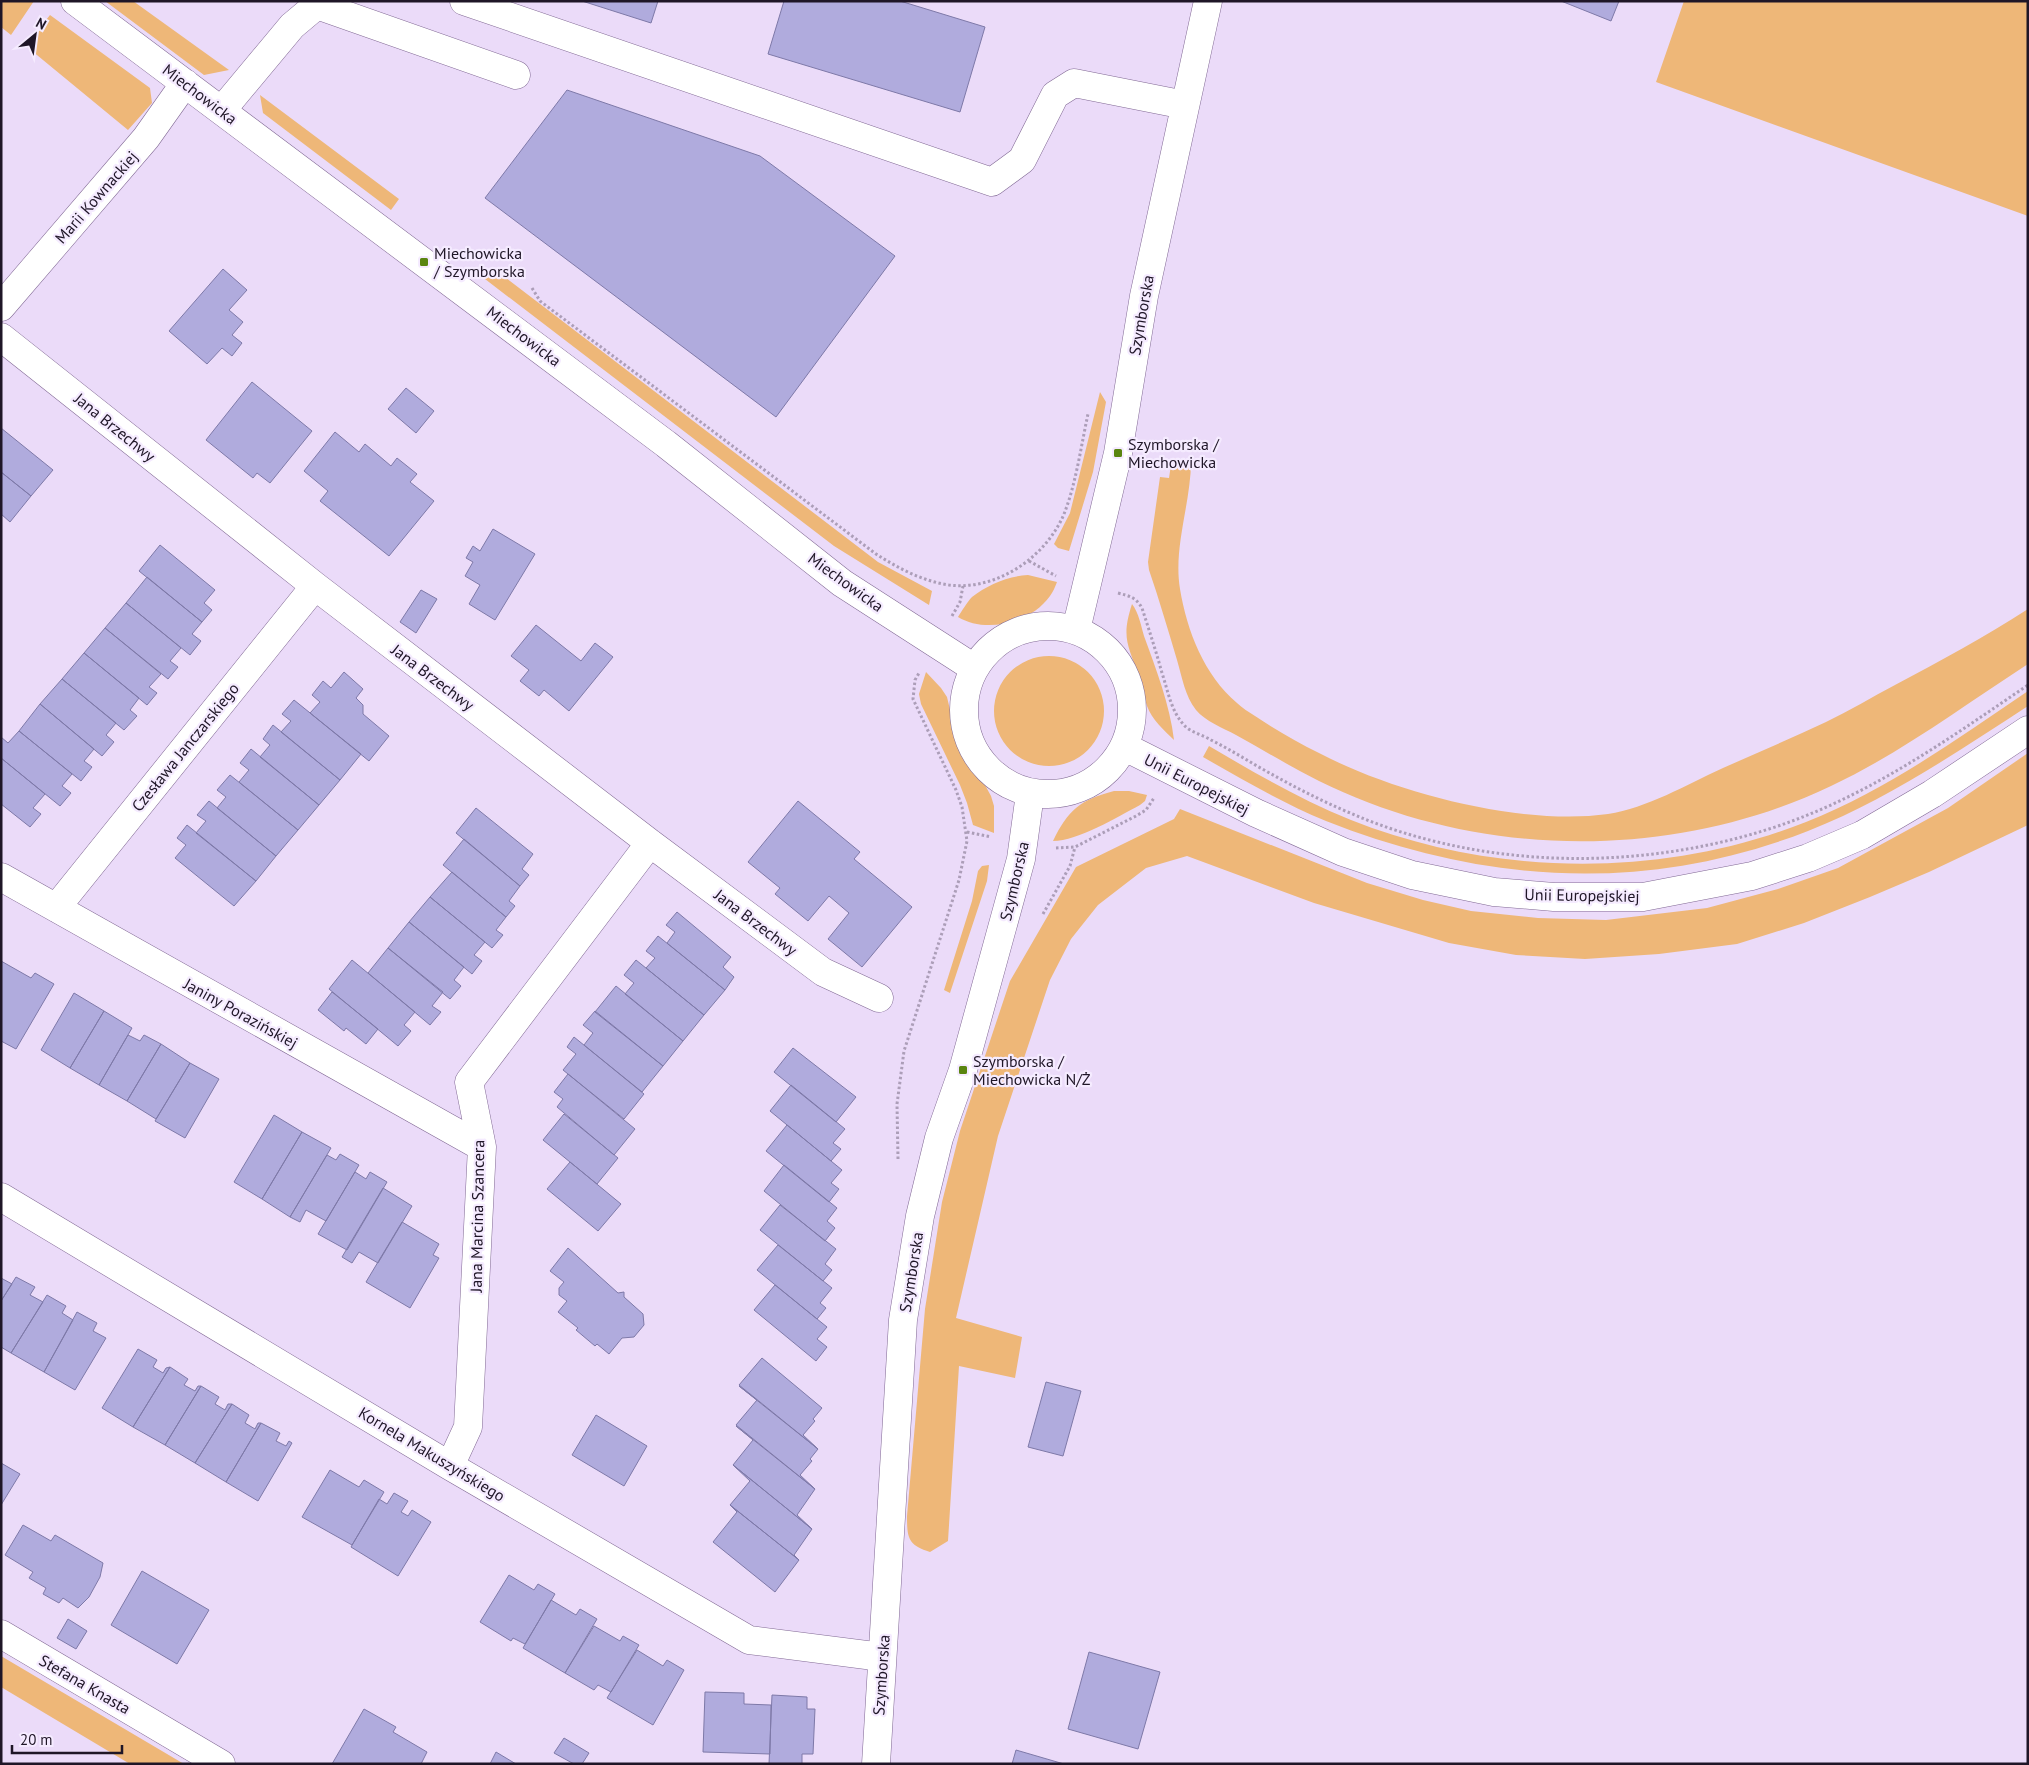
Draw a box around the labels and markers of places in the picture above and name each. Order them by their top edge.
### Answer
place label: Miechowicka / Szymborska [433,243,525,281]
marker: Miechowicka / Szymborska [418,256,430,268]
place label: Szymborska / Miechowicka [1128,434,1220,472]
marker: Szymborska / Miechowicka [1112,447,1124,459]
place label: Szymborska / Miechowicka N/Ż [973,1051,1091,1089]
marker: Szymborska / Miechowicka N/Ż [957,1064,969,1076]

